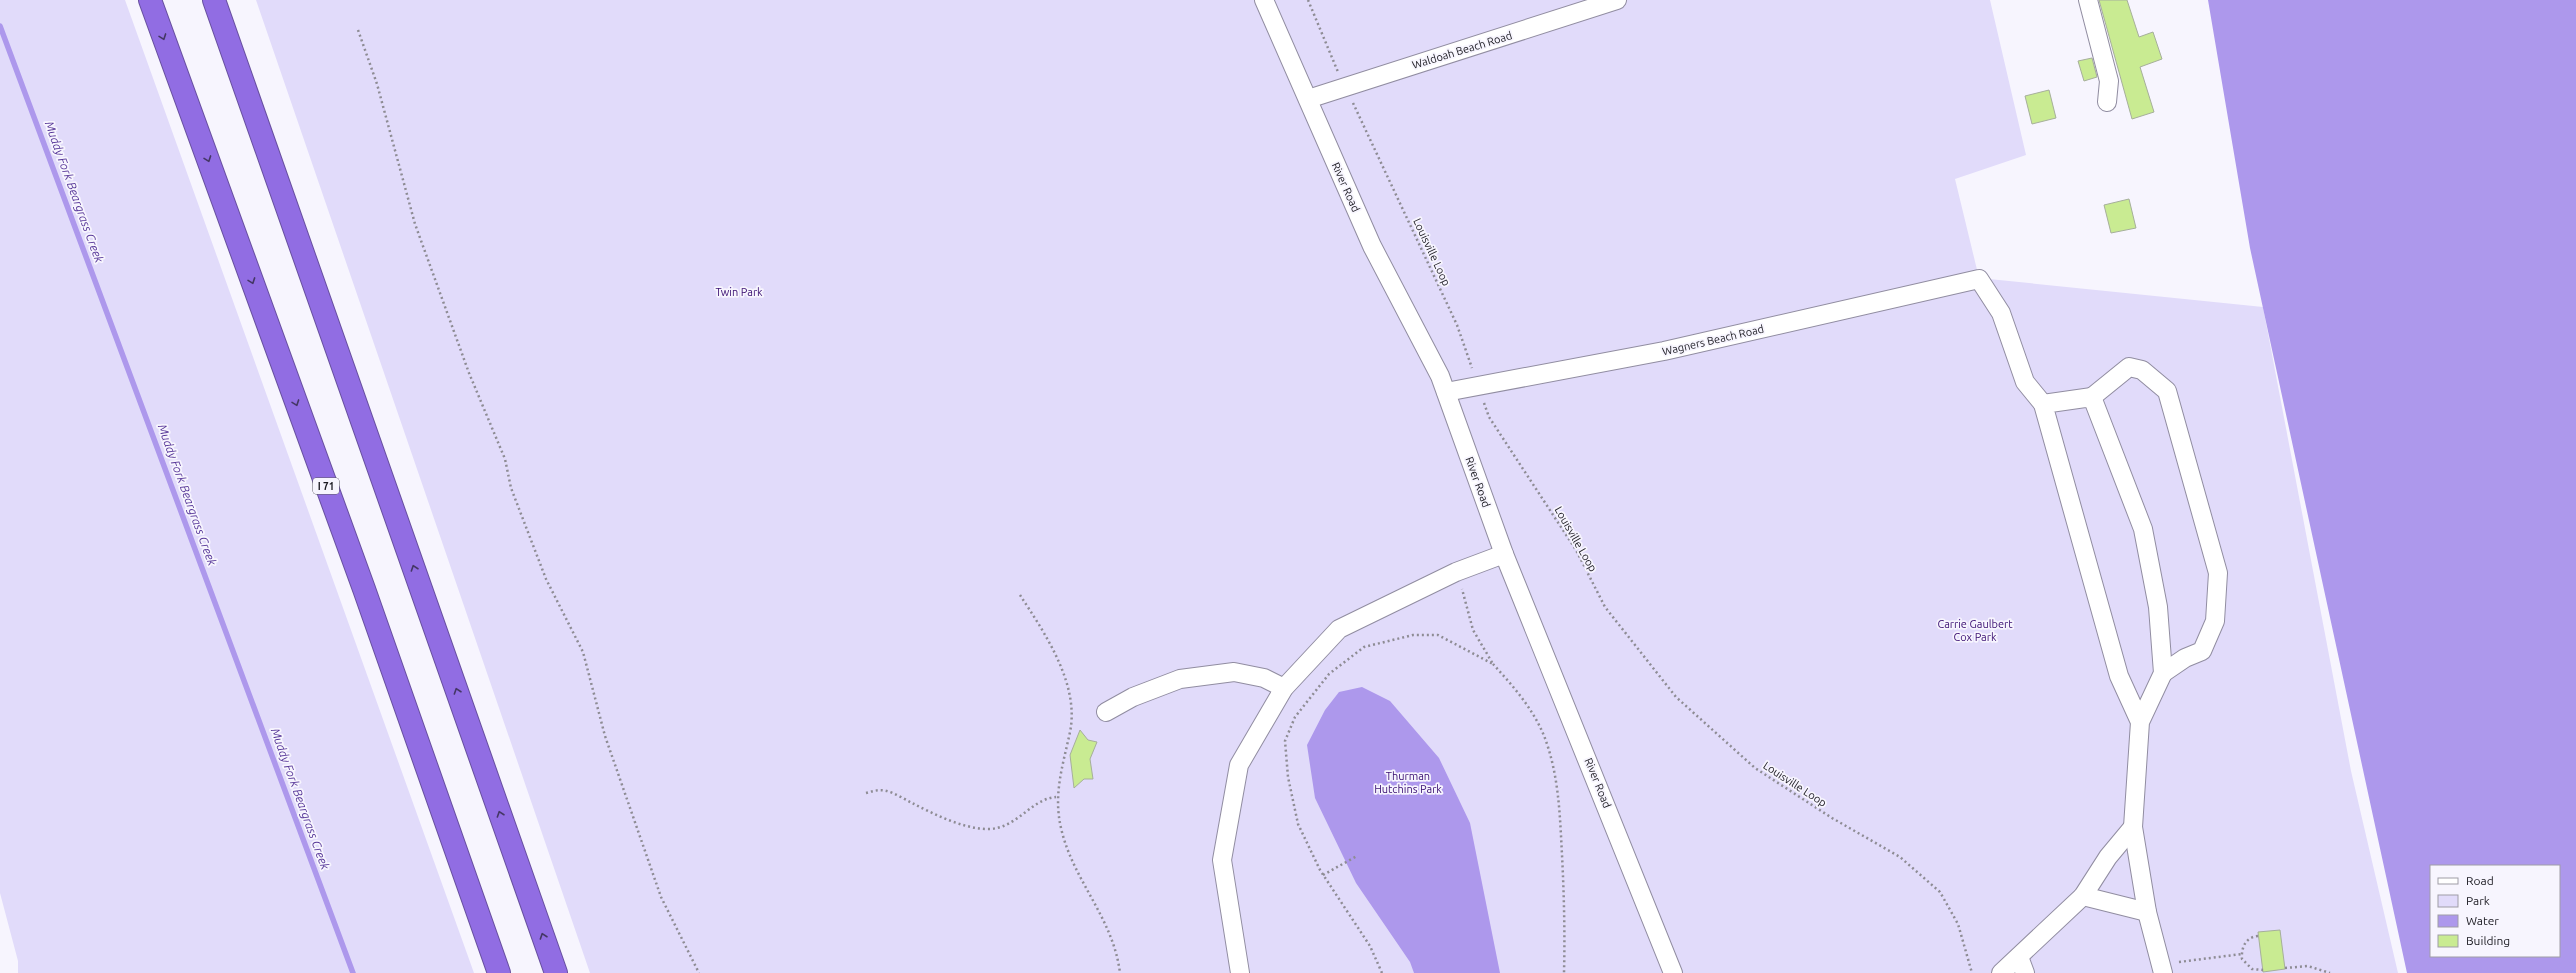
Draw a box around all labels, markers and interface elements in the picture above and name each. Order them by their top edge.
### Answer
street label: Waldoah Beach Road [1411,29,1513,71]
one-way arrow [159,33,167,40]
water label: Muddy Fork Beargrass Creek [43,119,106,265]
one-way arrow [203,155,211,162]
street label: River Road [1330,160,1362,214]
street label: Louisville Loop [1411,216,1453,288]
one-way arrow [247,278,256,285]
park label: Twin Park [715,286,763,298]
street label: Wagners Beach Road [1661,322,1765,358]
one-way arrow [292,400,300,407]
water label: Muddy Fork Beargrass Creek [156,422,219,568]
street label: River Road [1463,455,1493,509]
road number: I 71 [313,478,339,494]
street label: Louisville Loop [1553,504,1599,574]
one-way arrow [410,565,418,572]
park label: Carrie Gaulbert Cox Park [1937,618,2013,643]
one-way arrow [453,688,462,695]
water label: Muddy Fork Beargrass Creek [269,726,332,872]
street label: River Road [1583,756,1613,810]
street label: Louisville Loop [1761,759,1829,809]
park label: Thurman Hutchins Park [1374,770,1442,795]
one-way arrow [496,810,505,817]
legend [2430,865,2560,957]
text: Road [2466,874,2494,887]
text: Park [2466,894,2490,907]
text: Water [2466,914,2499,927]
one-way arrow [539,933,548,940]
text: Building [2466,934,2510,947]

